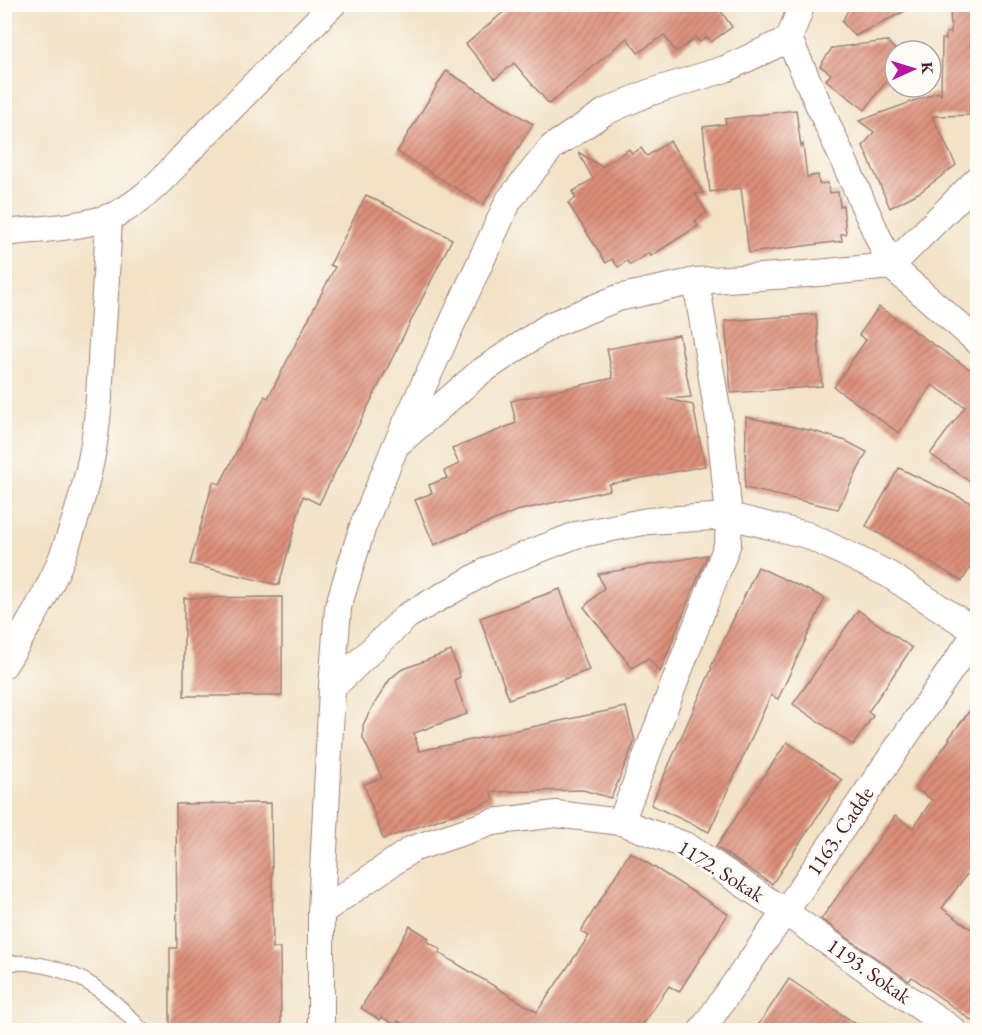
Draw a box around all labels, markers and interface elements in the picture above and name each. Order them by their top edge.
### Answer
north arrow [883,39,943,99]
text: K [917,61,938,76]
street label: 1163. Cadde [800,781,879,881]
street label: 1172. Sokak [673,833,771,908]
street label: 1193. Sokak [822,932,918,1010]

